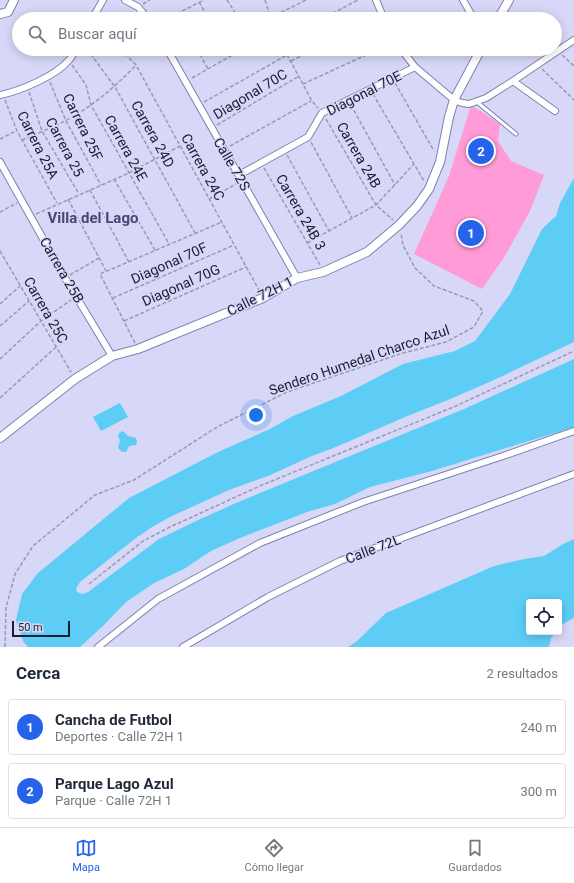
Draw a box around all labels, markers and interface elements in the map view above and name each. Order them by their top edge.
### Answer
search box [12,12,562,56]
icon: search [26,23,48,45]
text: Buscar aquí [58,25,137,43]
street label: Diagonal 70C [210,66,290,122]
street label: Diagonal 70E [324,67,404,119]
street label: Carrera 25F [60,91,106,163]
street label: Carrera 24D [128,98,178,170]
street label: Carrera 25A [14,108,62,182]
street label: Carrera 24E [101,112,151,184]
street label: Carrera 25 [42,114,88,180]
street label: Carrera 24B [334,119,384,191]
street label: Carrera 24C [178,131,228,203]
street label: Calle 72S [210,135,254,193]
pin: 2 [468,136,494,166]
street label: Carrera 24B 3 [273,171,329,253]
district label: Villa del Lago [48,209,138,227]
pin: 1 [458,218,484,248]
street label: Carrera 25B [37,234,87,306]
street label: Diagonal 70F [128,239,210,287]
street label: Diagonal 70G [140,261,222,309]
street label: Calle 72H 1 [224,273,296,319]
street label: Carrera 25C [21,274,71,346]
street label: Sendero Humedal Charco Azul [267,322,451,398]
your location [246,405,266,425]
street label: Calle 72L [343,531,403,567]
map controls [526,599,562,635]
button: locate [526,599,562,635]
scale bar [12,619,70,638]
text: 50 m [18,621,43,634]
text: Cerca [16,663,60,683]
text: 2 resultados [486,666,558,681]
text: Cancha de Futbol [55,711,172,729]
text: 1 [26,720,34,735]
text: 240 m [520,720,557,735]
text: Deportes · Calle 72H 1 [55,729,184,744]
text: Parque Lago Azul [55,775,174,793]
text: 2 [26,784,34,799]
text: 300 m [520,784,557,799]
text: Parque · Calle 72H 1 [55,793,172,808]
tab: Mapa [72,837,100,874]
tab: Cómo llegar [245,837,304,874]
tab: Guardados [448,837,502,874]

